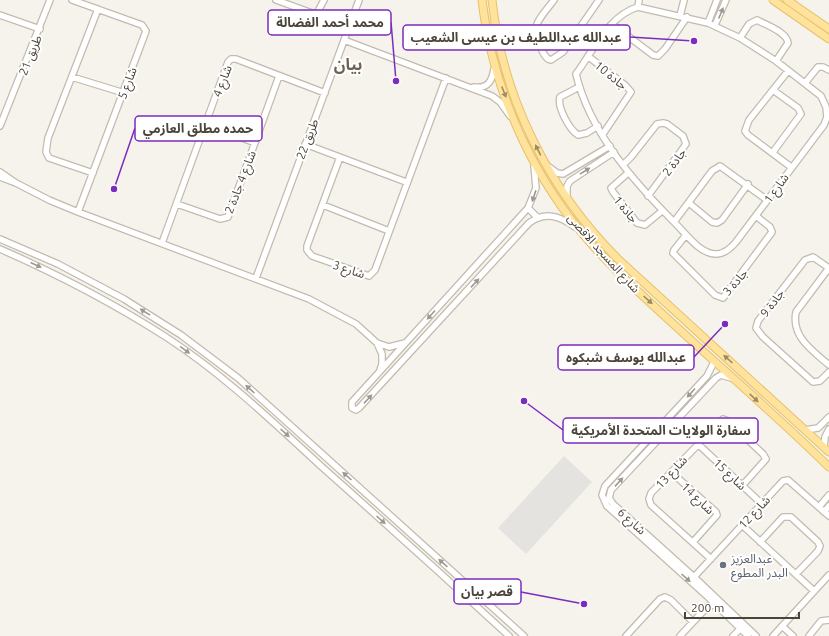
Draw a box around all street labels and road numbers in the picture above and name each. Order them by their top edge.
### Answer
street label: طريق 21 [16,33,46,78]
street label: جادة 10 [592,58,630,93]
street label: شارع 4 [210,63,237,100]
street label: شارع 5 [115,65,142,102]
street label: طريق 22 [293,117,322,162]
street label: جادة 2 [660,146,689,179]
street label: شارع 4 جادة 2 [222,149,261,216]
street label: شارع 1 [761,171,793,207]
street label: جادة 1 [610,193,641,226]
street label: شارع المسجد الاقصى [563,211,643,297]
street label: شارع 3 [330,258,367,283]
street label: جادة 3 [720,266,751,298]
street label: جادة 9 [758,287,787,320]
street label: شارع 13 [653,453,691,493]
street label: شارع 15 [709,456,749,494]
street label: شارع 14 [677,480,717,519]
street label: شارع 12 [736,493,774,533]
street label: شارع 6 [613,505,649,539]

